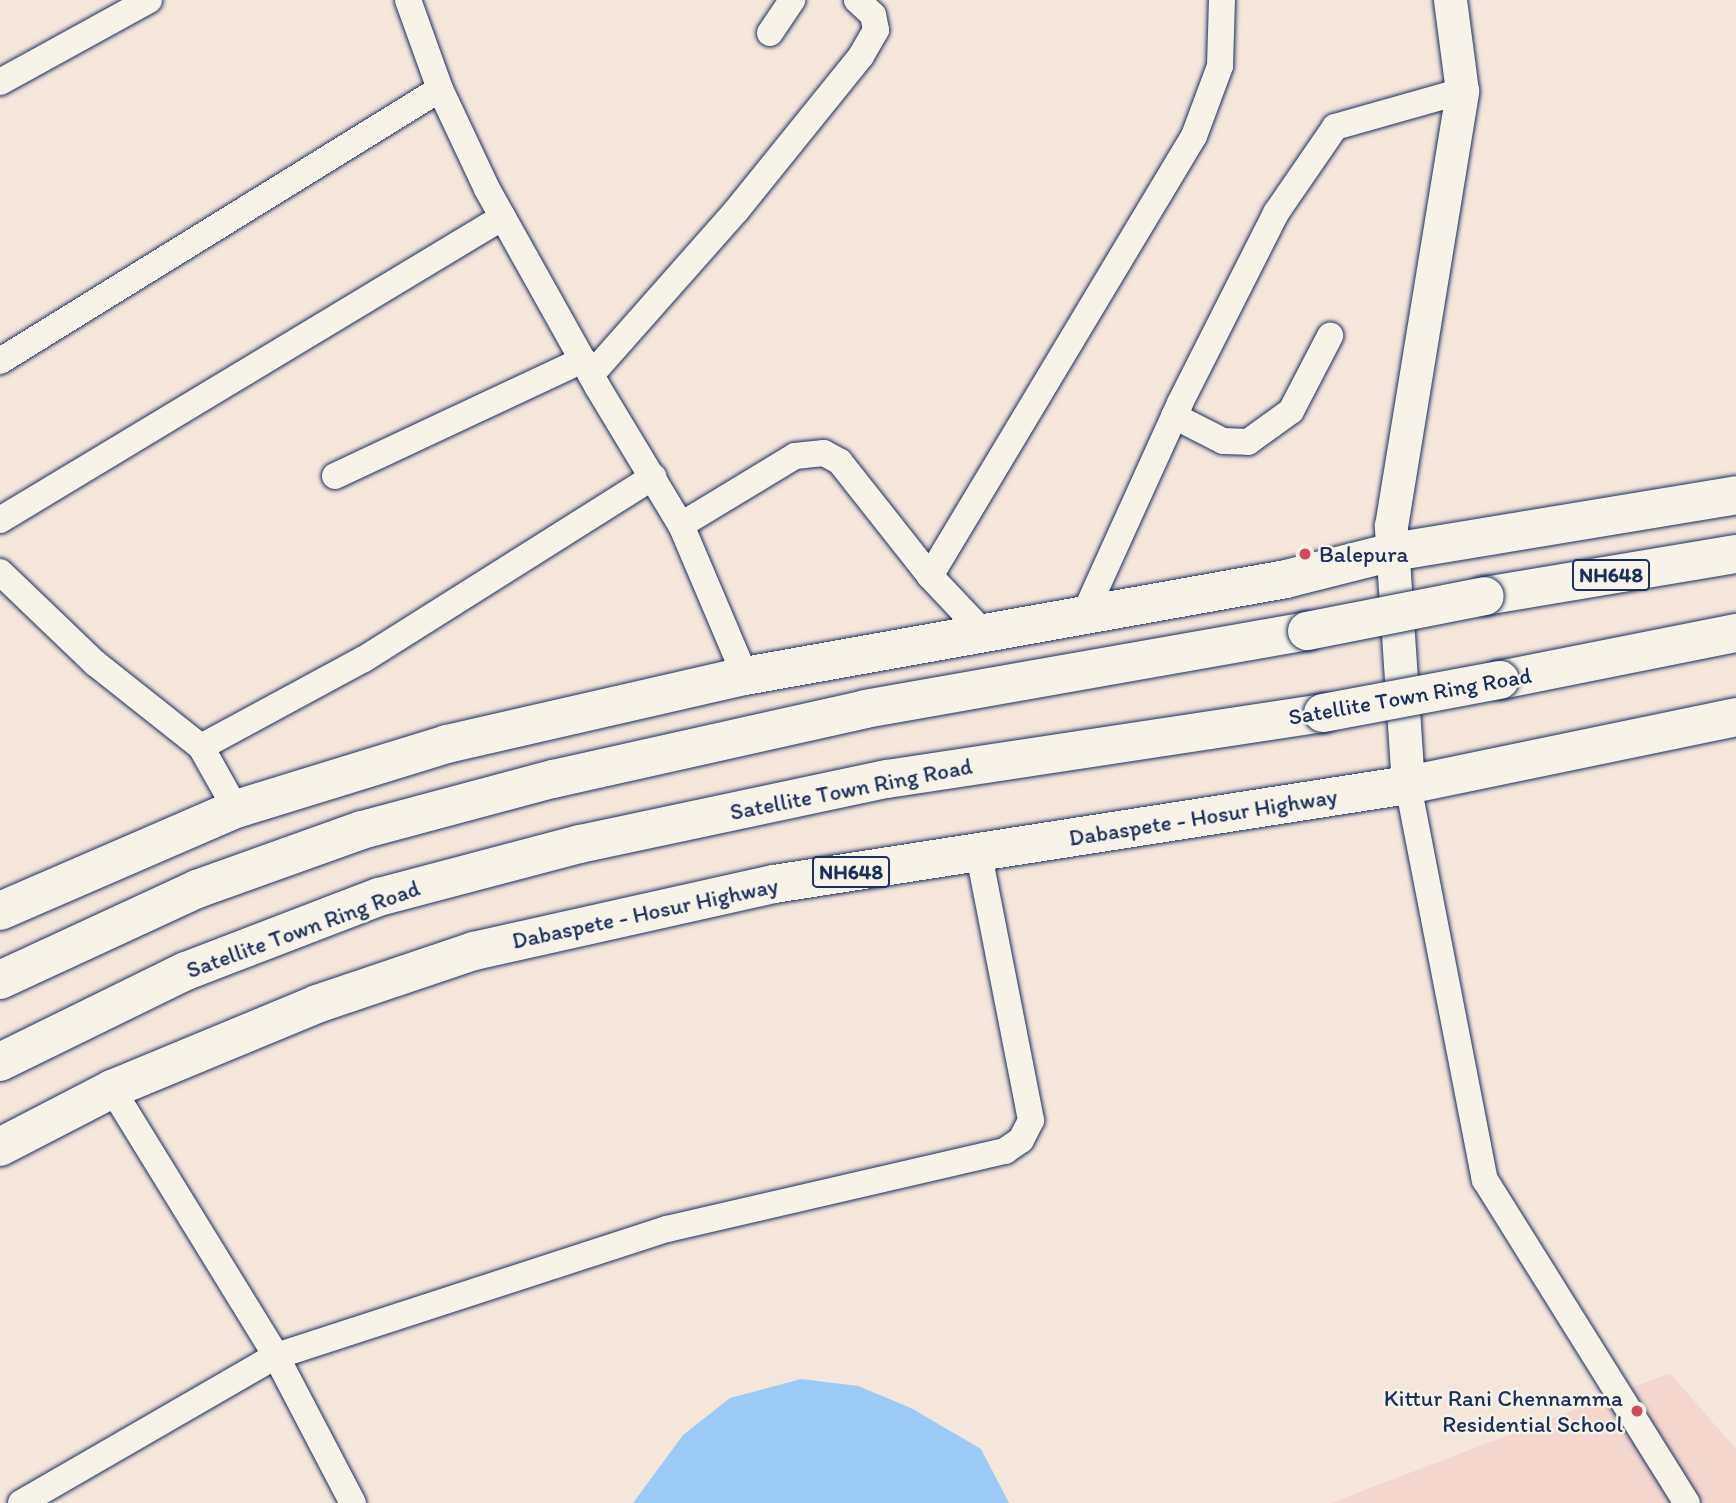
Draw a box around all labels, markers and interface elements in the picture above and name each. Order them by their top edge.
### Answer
place label: Balepura [1319,540,1409,568]
marker: Balepura [1297,546,1313,562]
road number: NH648 [1571,558,1651,592]
street label: Satellite Town Ring Road [1288,661,1532,731]
street label: Satellite Town Ring Road [729,752,973,826]
street label: Dabaspete - Hosur Highway [1067,782,1339,852]
road number: NH648 [811,854,891,890]
street label: Dabaspete - Hosur Highway [510,871,780,955]
street label: Satellite Town Ring Road [184,875,422,983]
place label: Kittur Rani Chennamma Residential School [1385,1384,1623,1438]
marker: Kittur Rani Chennamma Residential School [1629,1403,1645,1419]

